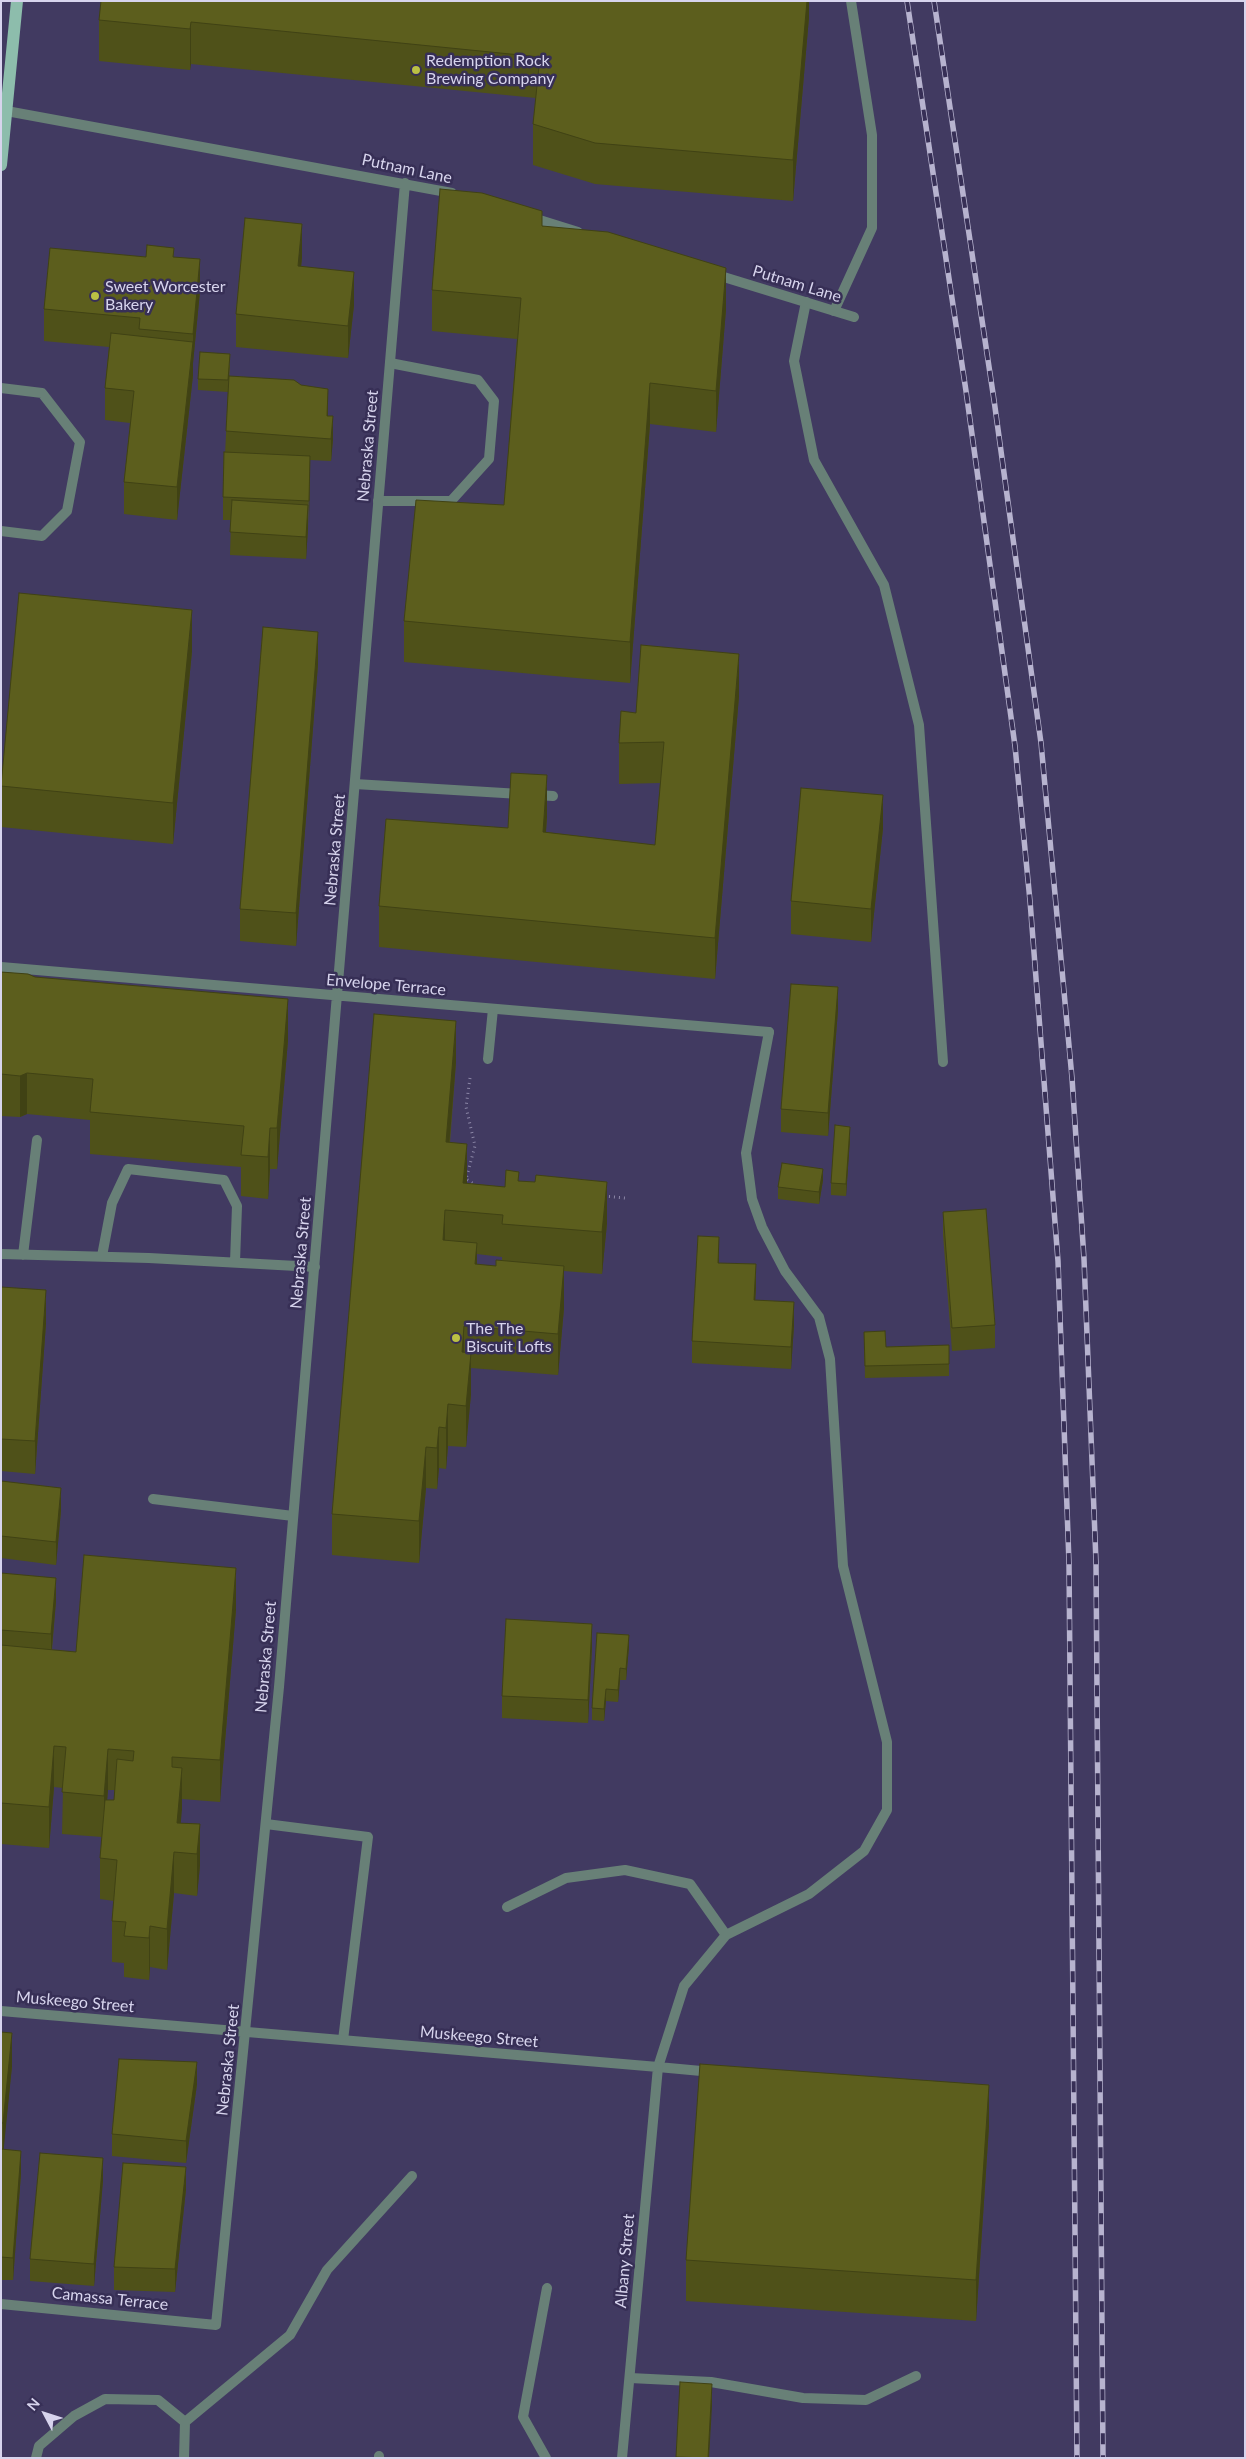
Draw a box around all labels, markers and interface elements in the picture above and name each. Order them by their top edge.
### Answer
place label: Redemption Rock Brewing Company [426,51,554,89]
marker: Redemption Rock Brewing Company [410,64,422,76]
street label: Putnam Lane [360,150,454,188]
street label: Putnam Lane [750,261,844,307]
place label: Sweet Worcester Bakery [105,277,226,315]
marker: Sweet Worcester Bakery [89,290,101,302]
street label: Nebraska Street [354,389,382,503]
street label: Nebraska Street [321,793,349,907]
street label: Envelope Terrace [325,970,447,1000]
street label: Nebraska Street [287,1196,315,1310]
place label: The The Biscuit Lofts [466,1319,552,1357]
marker: The The Biscuit Lofts [450,1332,462,1344]
street label: Nebraska Street [252,1600,280,1714]
street label: Muskeego Street [15,1987,135,2017]
street label: Nebraska Street [213,2003,243,2117]
street label: Muskeego Street [419,2022,539,2052]
street label: Albany Street [611,2213,639,2309]
street label: Camassa Terrace [51,2283,169,2315]
north arrow [20,2389,70,2439]
text: N [23,2394,43,2414]

